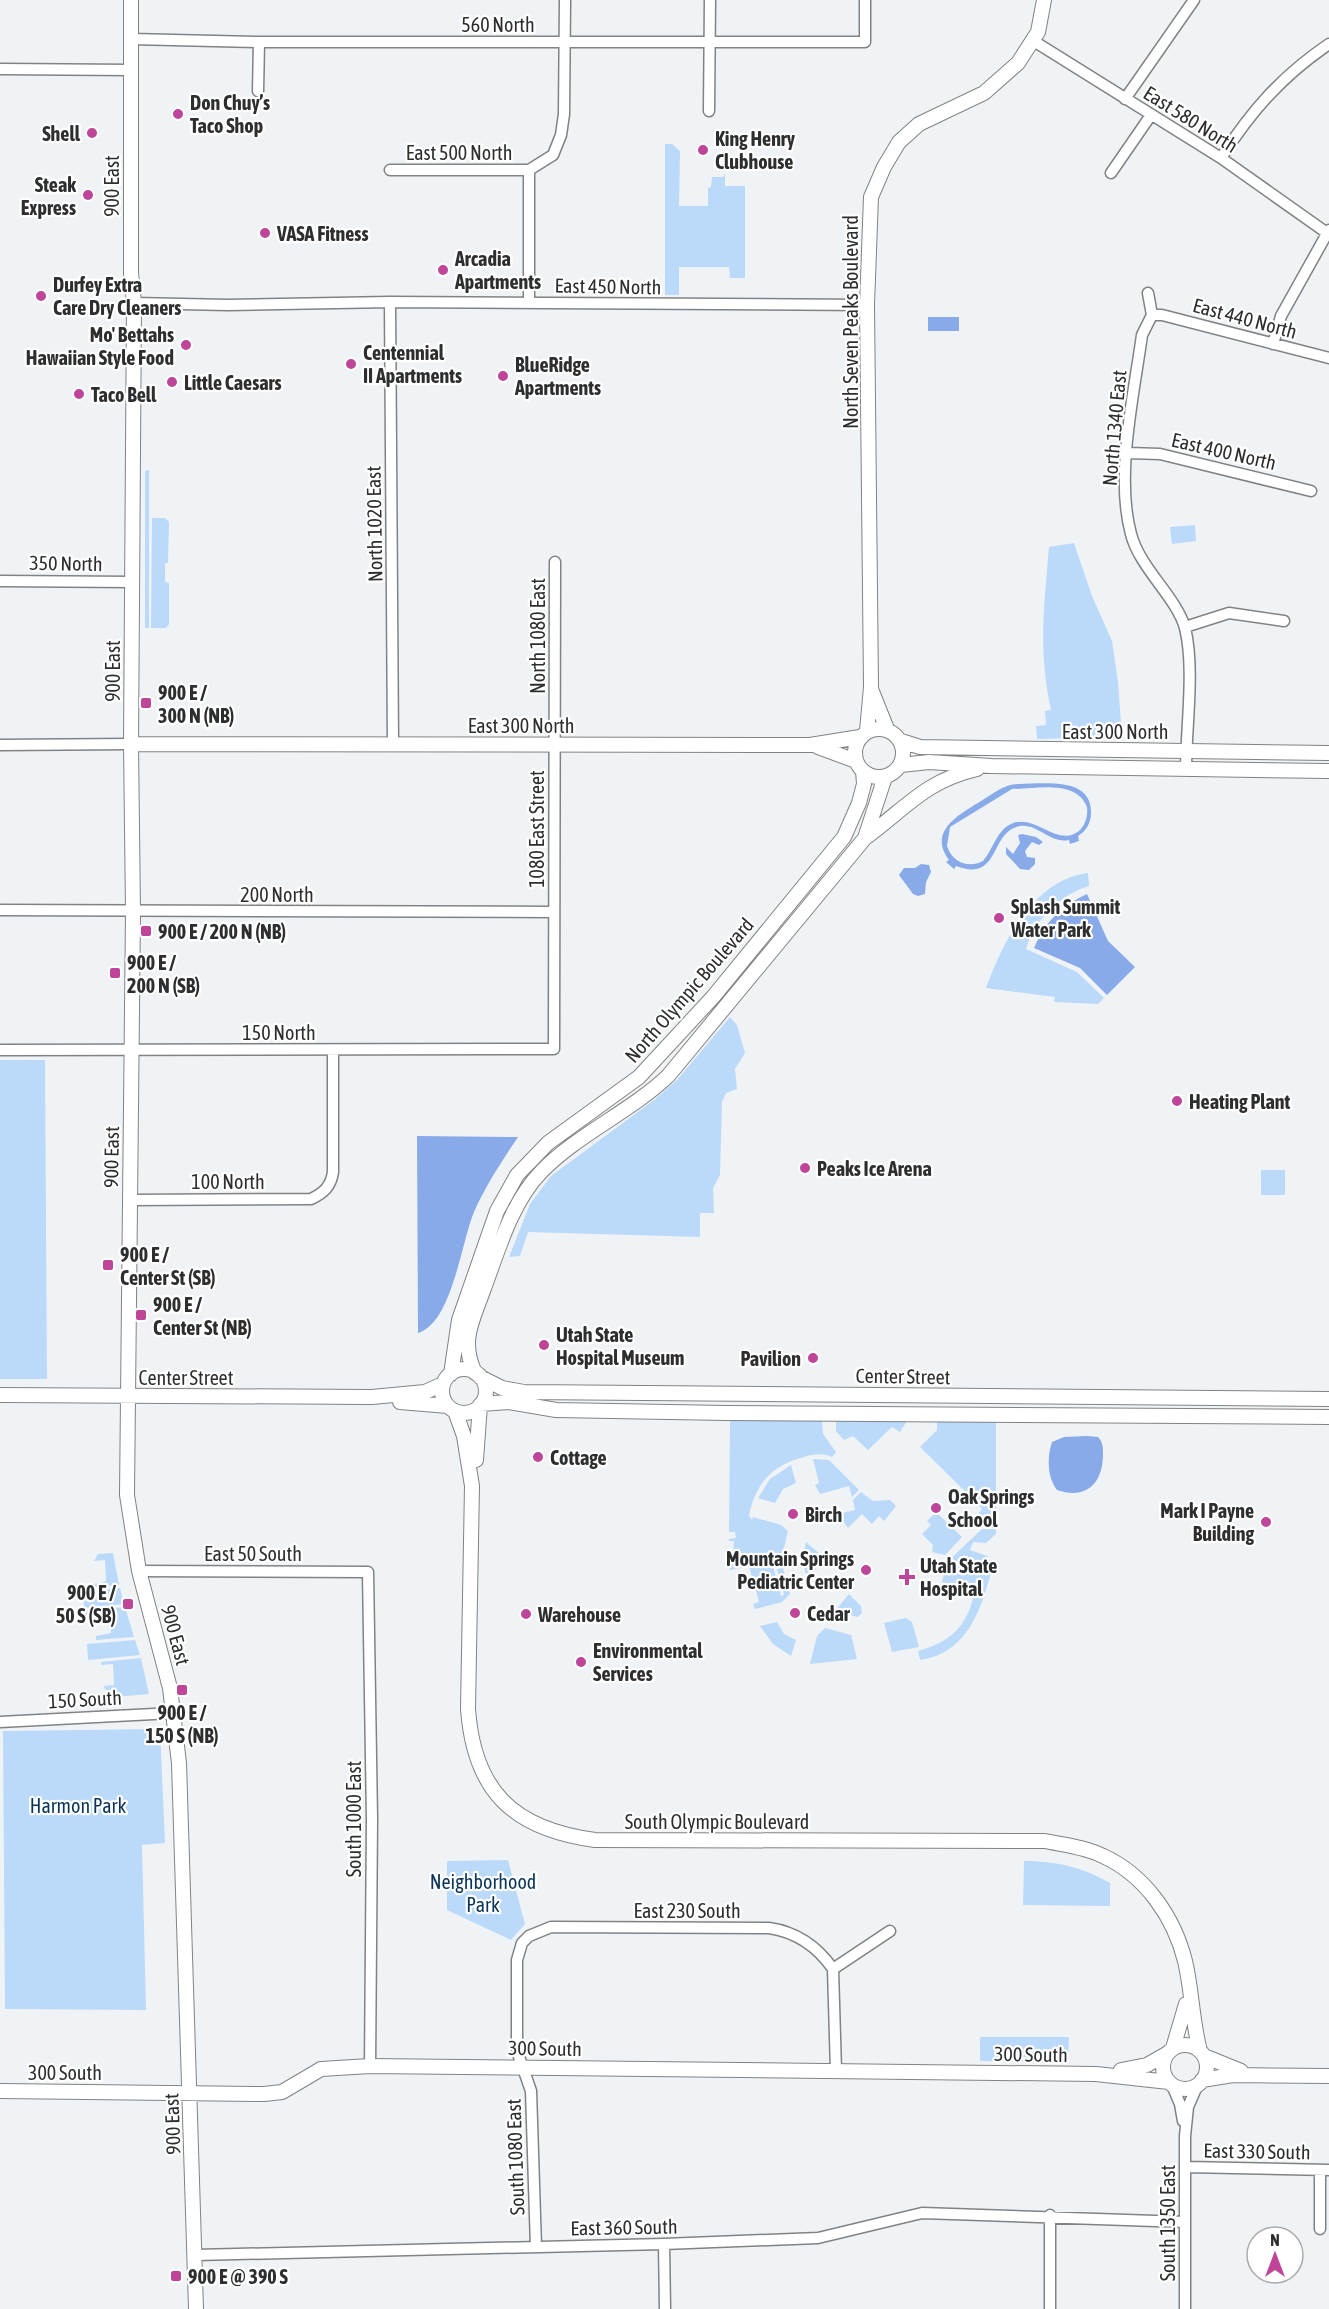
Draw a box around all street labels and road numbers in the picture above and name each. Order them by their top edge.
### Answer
street label: 560 North [461,13,535,36]
street label: East 580 North [1140,81,1242,157]
street label: East 500 North [406,141,512,164]
street label: 900 East [100,155,123,217]
street label: North Seven Peaks Boulevard [839,215,862,429]
street label: East 450 North [554,274,662,298]
street label: East 440 North [1190,293,1300,343]
street label: North 1340 East [1097,369,1131,487]
street label: East 400 North [1169,428,1279,474]
street label: North 1020 East [361,466,387,582]
street label: 350 North [29,551,103,575]
street label: North 1080 East [526,578,549,694]
street label: 900 East [101,640,124,702]
street label: East 300 North [468,714,574,737]
street label: East 300 North [1062,720,1168,743]
street label: 1080 East Street [525,770,548,888]
street label: 200 North [240,883,314,906]
street label: North Olympic Boulevard [620,913,758,1067]
street label: 150 North [242,1021,316,1044]
street label: 900 East [99,1126,123,1188]
street label: 100 North [191,1170,265,1193]
street label: Center Street [855,1364,951,1388]
street label: Center Street [139,1366,234,1389]
street label: East 50 South [204,1542,302,1565]
street label: 900 East [157,1602,195,1668]
street label: 150 South [48,1686,122,1712]
street label: South 1000 East [342,1760,365,1877]
street label: South Olympic Boulevard [625,1810,809,1833]
street label: East 230 South [633,1899,741,1922]
street label: 300 South [508,2036,582,2060]
street label: 300 South [994,2042,1068,2066]
street label: 300 South [28,2061,102,2084]
street label: 900 East [159,2093,185,2155]
street label: South 1080 East [501,2098,529,2216]
street label: East 330 South [1203,2139,1311,2163]
street label: South 1350 East [1156,2164,1179,2281]
street label: East 360 South [570,2215,678,2239]

